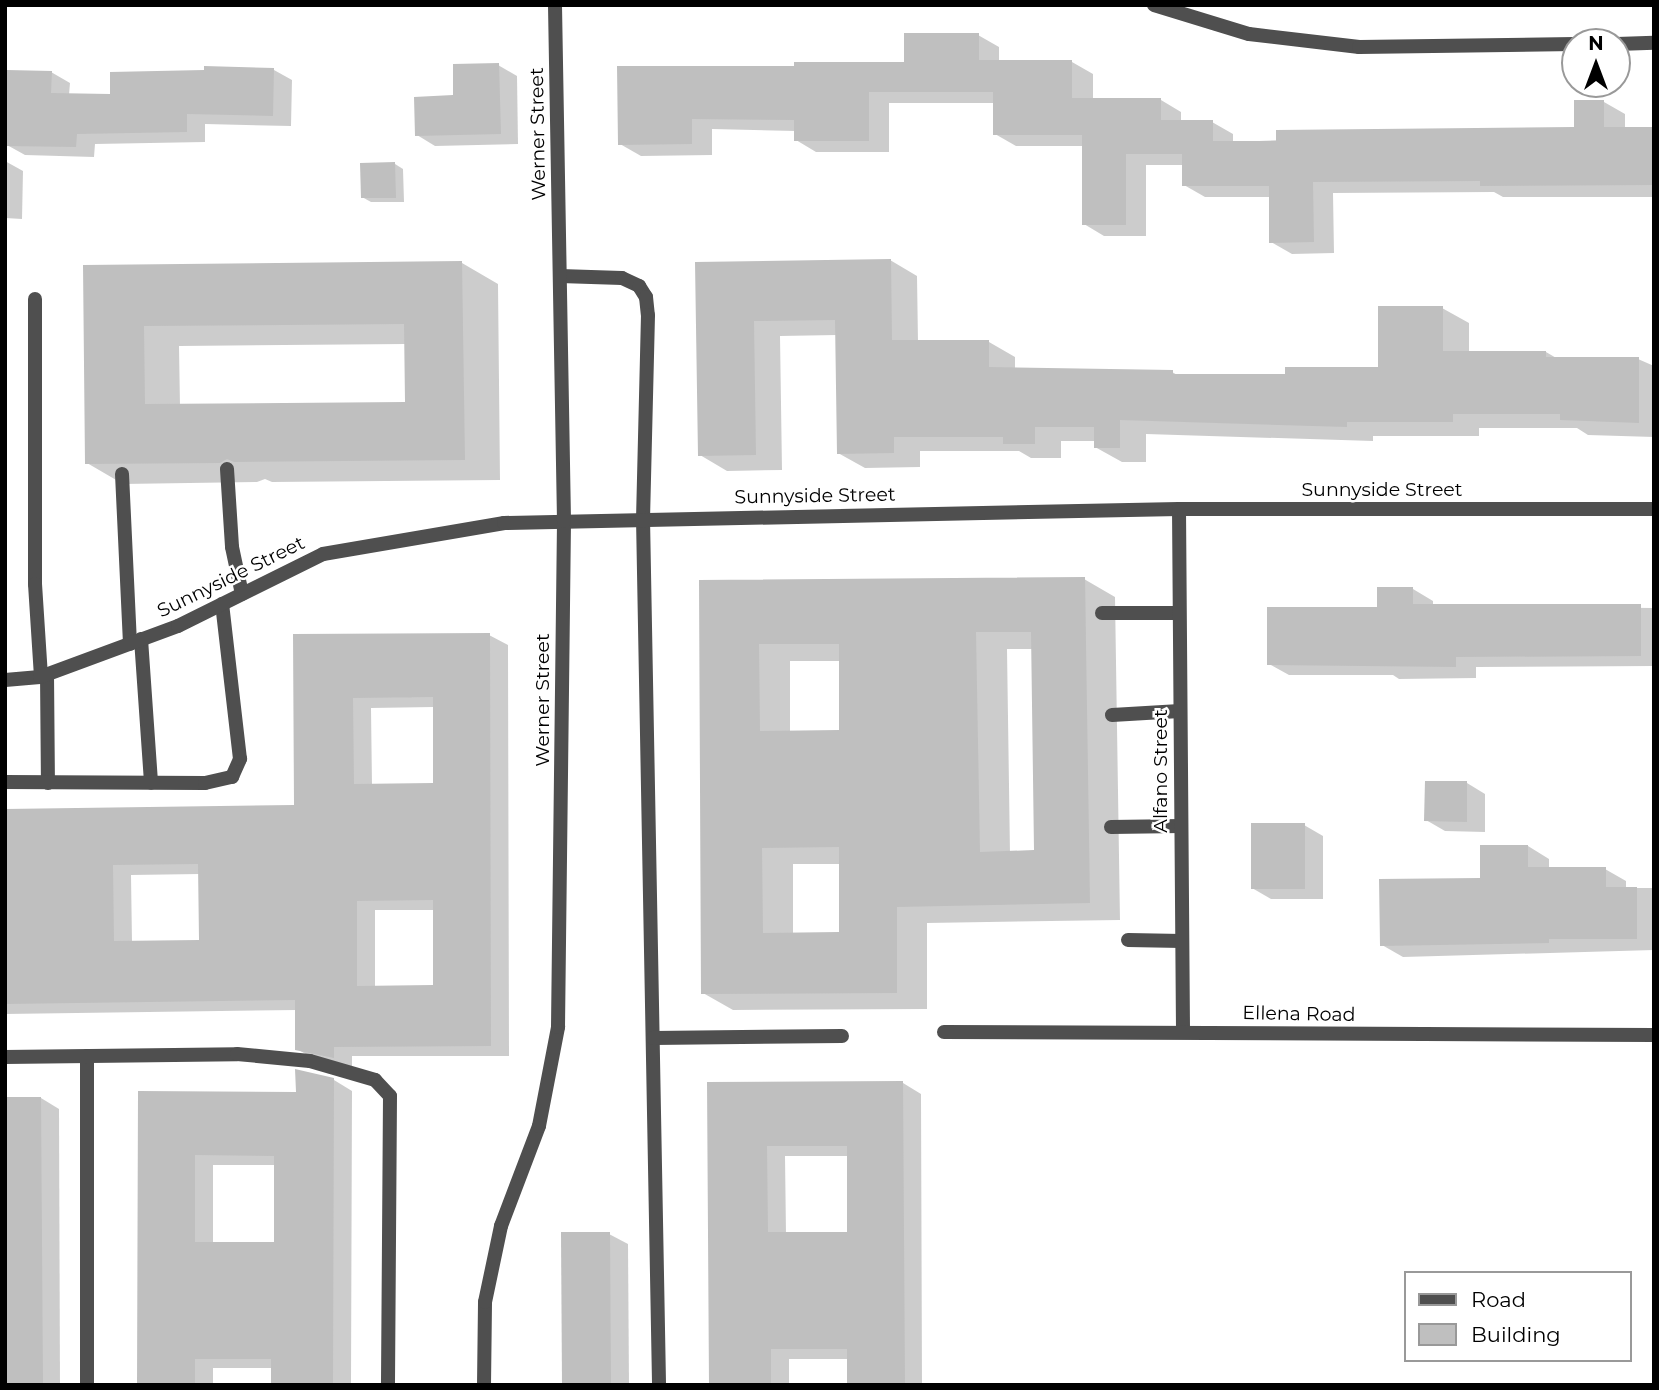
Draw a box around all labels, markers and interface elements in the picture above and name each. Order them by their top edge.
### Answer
north arrow [1561,28,1631,98]
text: N [1588,32,1604,55]
street label: Werner Street [525,67,551,201]
street label: Sunnyside Street [1301,479,1463,501]
street label: Sunnyside Street [734,483,896,509]
street label: Sunnyside Street [154,531,308,623]
street label: Werner Street [532,633,554,767]
street label: Alfano Street [1150,709,1172,833]
street label: Ellena Road [1242,1002,1356,1026]
legend [1404,1271,1631,1362]
text: Road [1471,1287,1526,1312]
text: Building [1471,1322,1561,1347]

